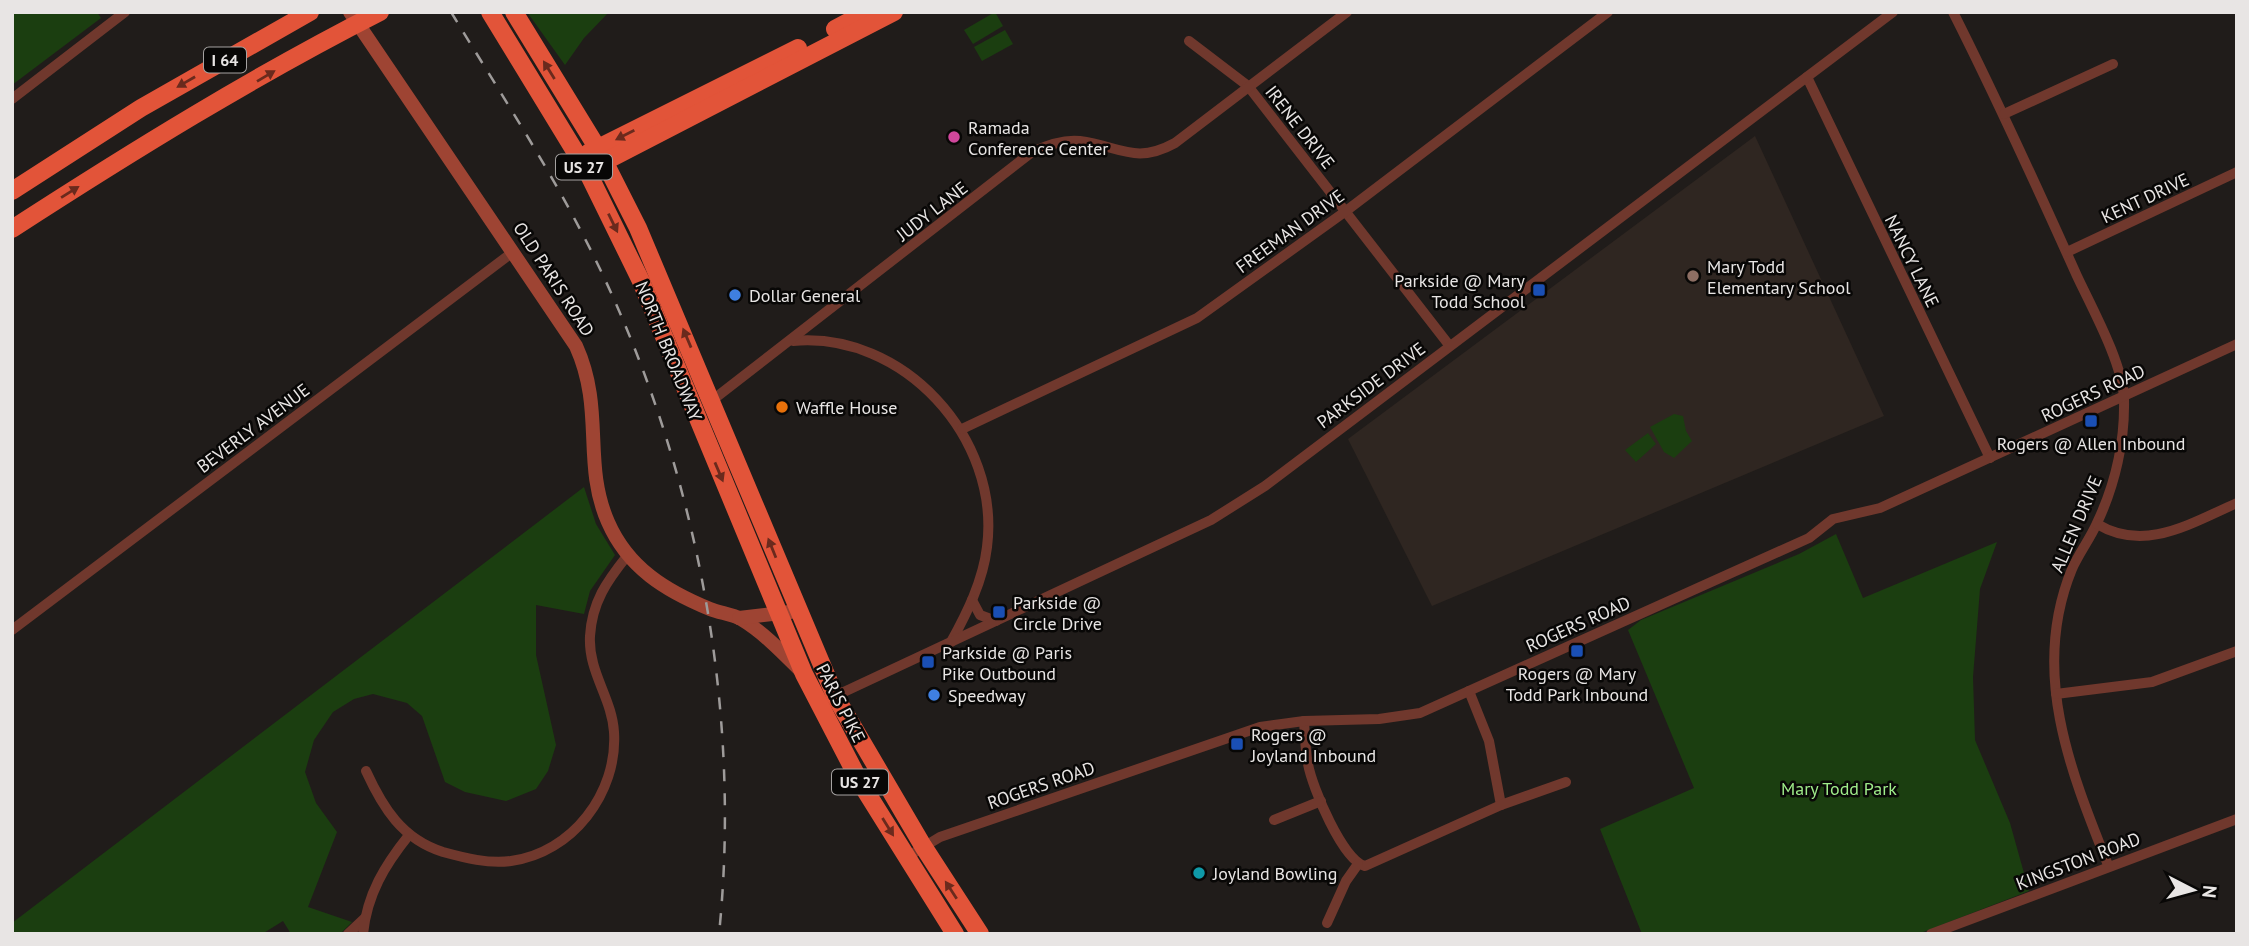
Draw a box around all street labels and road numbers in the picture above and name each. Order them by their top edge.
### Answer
road number: I 64 [204,48,246,72]
street label: IRENE DRIVE [1260,81,1340,173]
road number: US 27 [556,154,612,180]
street label: KENT DRIVE [2097,168,2193,228]
street label: JUDY LANE [891,176,972,247]
street label: FREEMAN DRIVE [1231,184,1349,278]
street label: NANCY LANE [1880,211,1944,311]
street label: OLD PARIS ROAD [508,217,600,341]
street label: NORTH BROADWAY [630,278,708,424]
street label: PARKSIDE DRIVE [1312,337,1430,433]
street label: ROGERS ROAD [2037,359,2149,427]
street label: BEVERLY AVENUE [192,378,314,478]
street label: ALLEN DRIVE [2045,472,2107,576]
street label: ROGERS ROAD [1522,591,1634,657]
street label: PARIS PIKE [811,660,871,746]
street label: ROGERS ROAD [984,756,1098,814]
road number: US 27 [832,769,888,794]
street label: KINGSTON ROAD [2013,827,2143,895]

